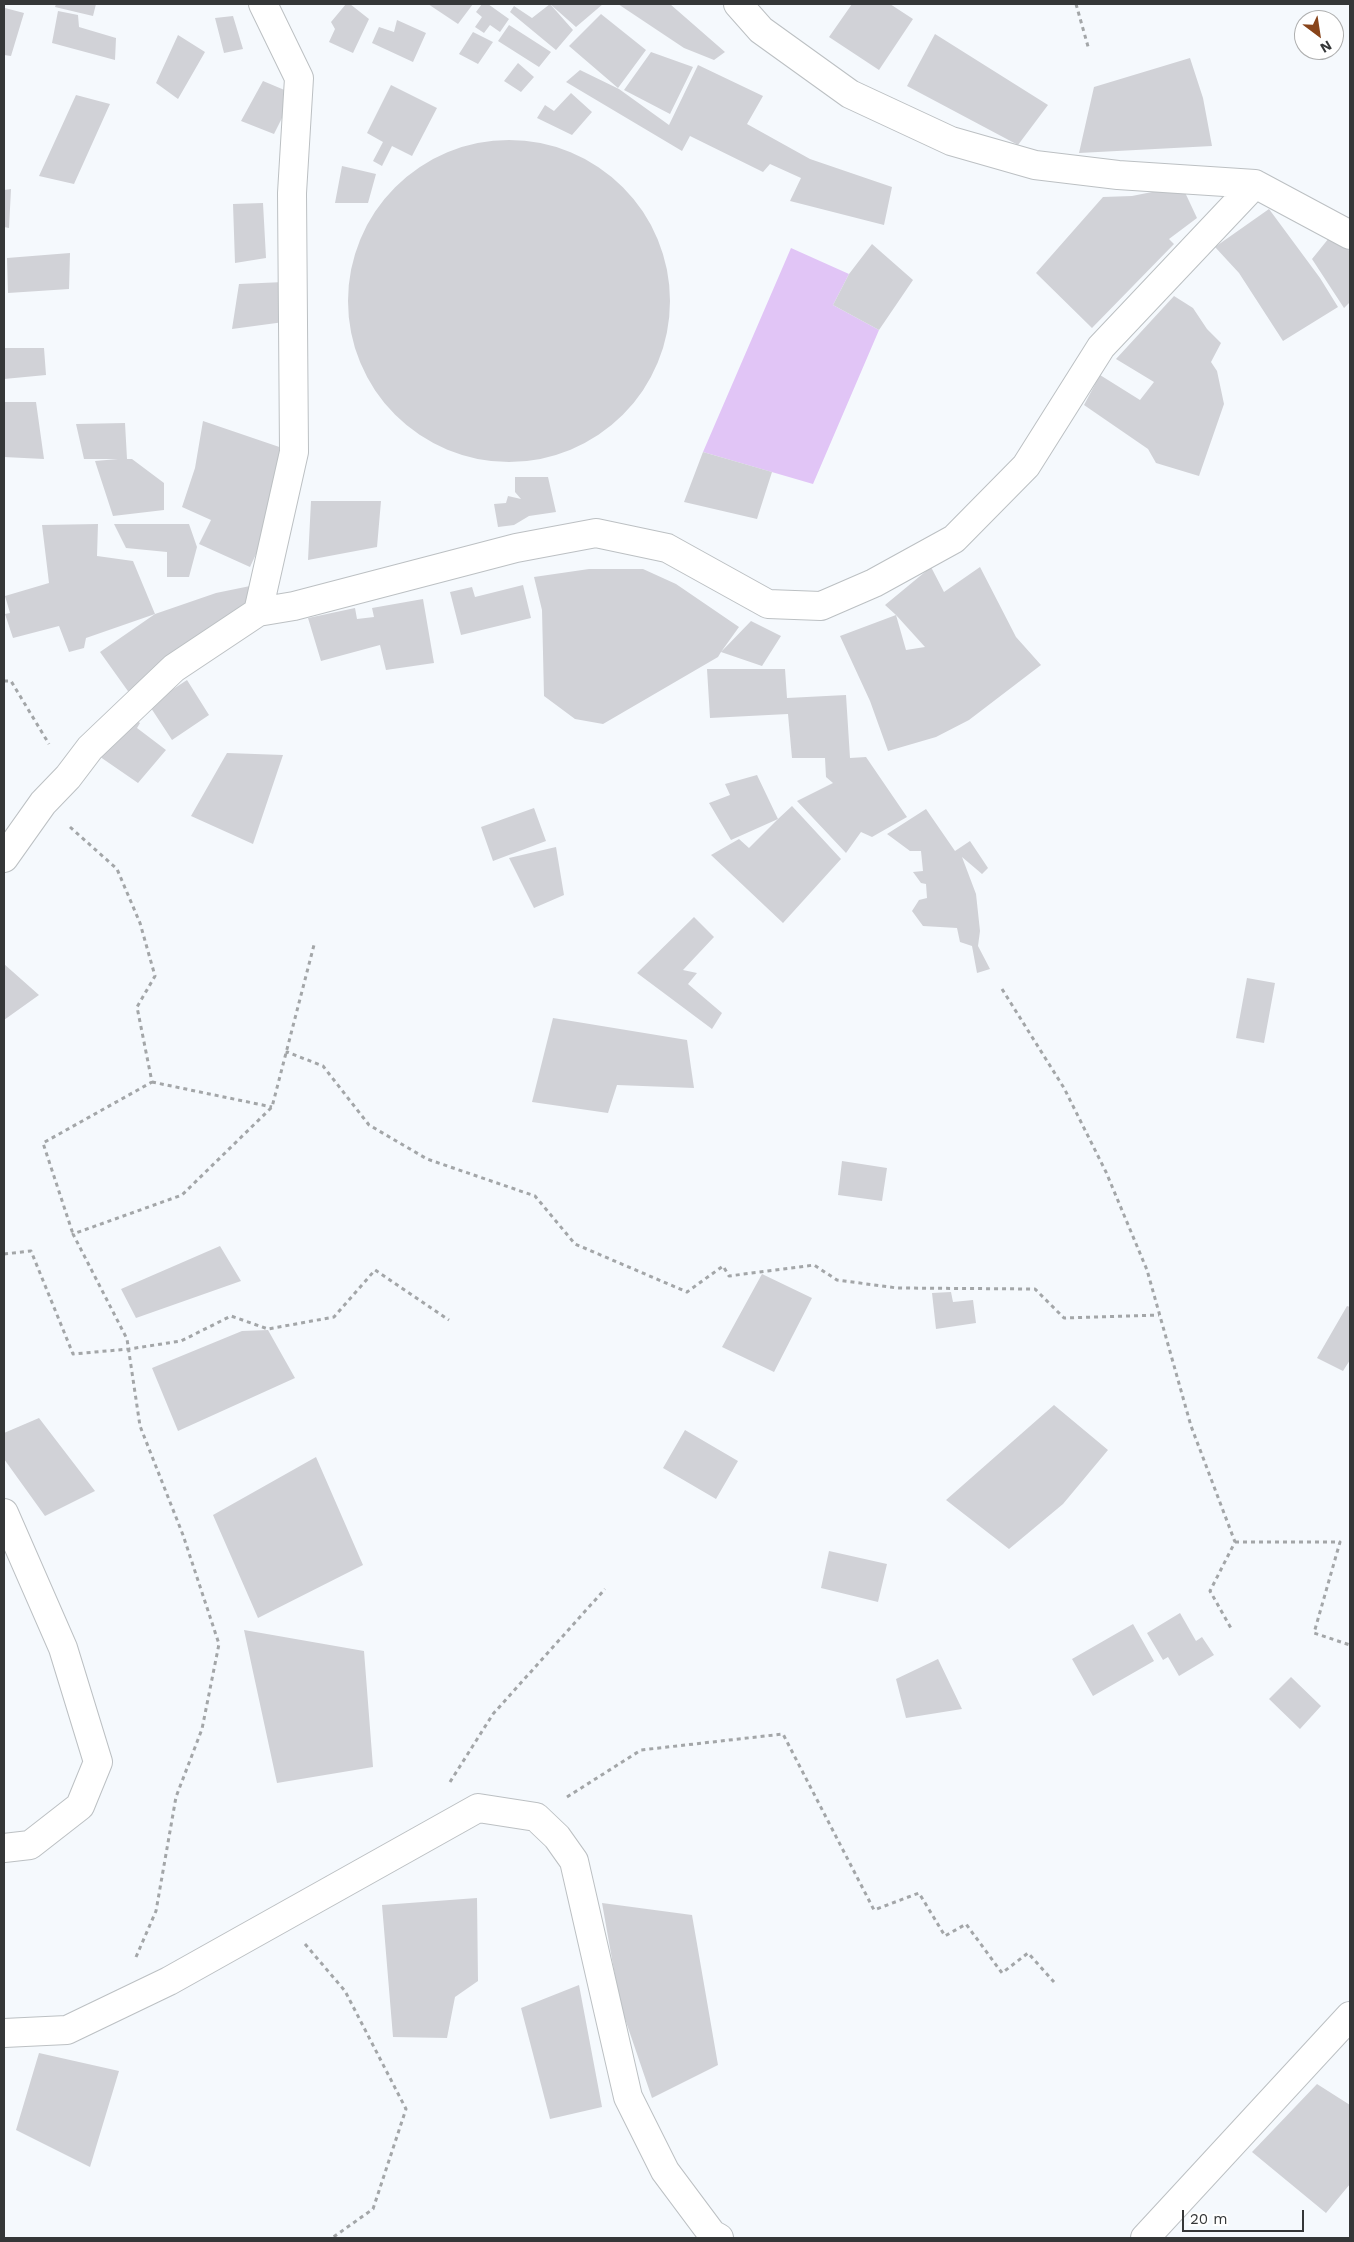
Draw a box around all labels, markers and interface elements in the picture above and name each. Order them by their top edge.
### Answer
north arrow [1294,10,1344,60]
text: N [1318,37,1335,57]
scale bar [1184,2200,1306,2232]
text: 20 m [1190,2210,1228,2228]

